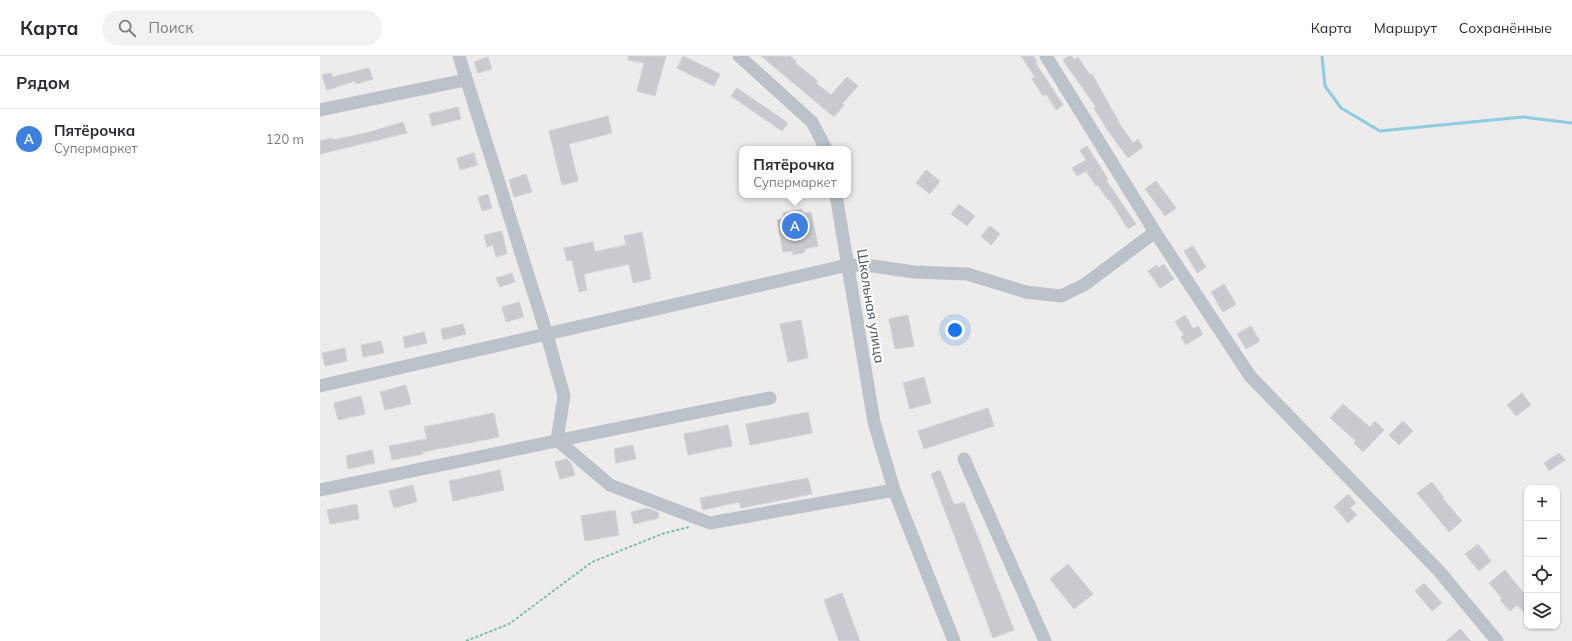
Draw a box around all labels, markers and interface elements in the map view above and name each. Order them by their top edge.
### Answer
search box [102,10,382,46]
text: Карта [20,16,78,40]
icon: search [116,17,138,39]
text: Поиск [148,18,193,37]
text: Карта [1311,19,1352,37]
text: Маршрут [1374,19,1437,37]
text: Сохранённые [1459,19,1552,37]
text: Рядом [16,72,70,93]
text: Пятёрочка [54,121,135,140]
text: A [24,131,34,147]
text: 120 m [266,131,304,147]
text: Супермаркет [54,140,137,156]
popup [739,146,851,198]
text: Пятёрочка [753,155,835,174]
text: Супермаркет [753,174,837,190]
pin: A [782,211,808,241]
street label: Школьная улица [853,247,889,365]
your location [945,320,965,340]
map controls [1524,485,1560,629]
button: + [1524,485,1560,521]
button: − [1524,521,1560,557]
button: locate [1524,557,1560,593]
button: layers [1524,593,1560,629]

